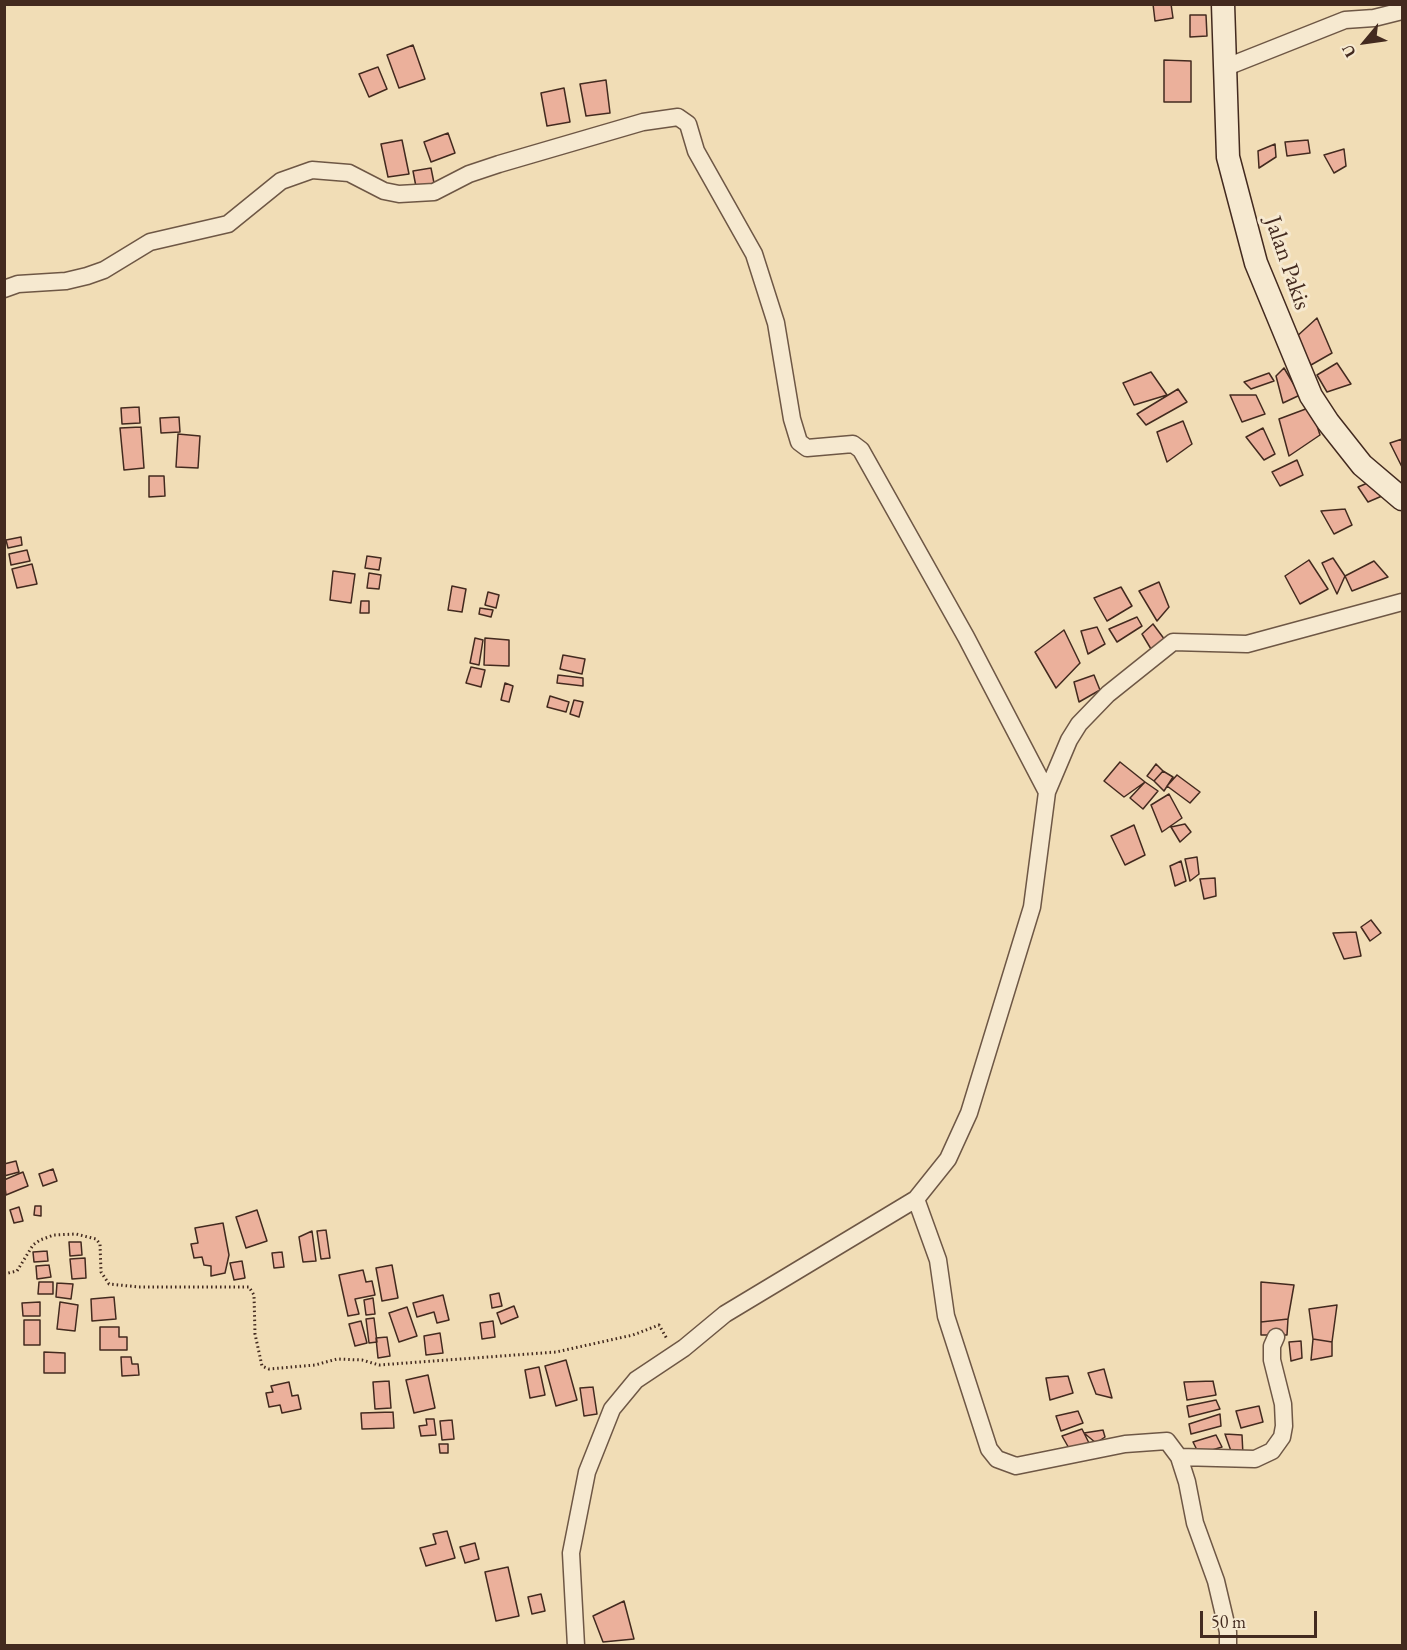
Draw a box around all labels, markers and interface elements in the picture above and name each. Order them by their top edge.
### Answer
north arrow [1335,12,1395,72]
text: U [1337,41,1361,61]
street label: Jalan Pakis [1258,212,1316,314]
scale bar [1203,1599,1320,1637]
text: 50 m [1211,1610,1246,1633]

